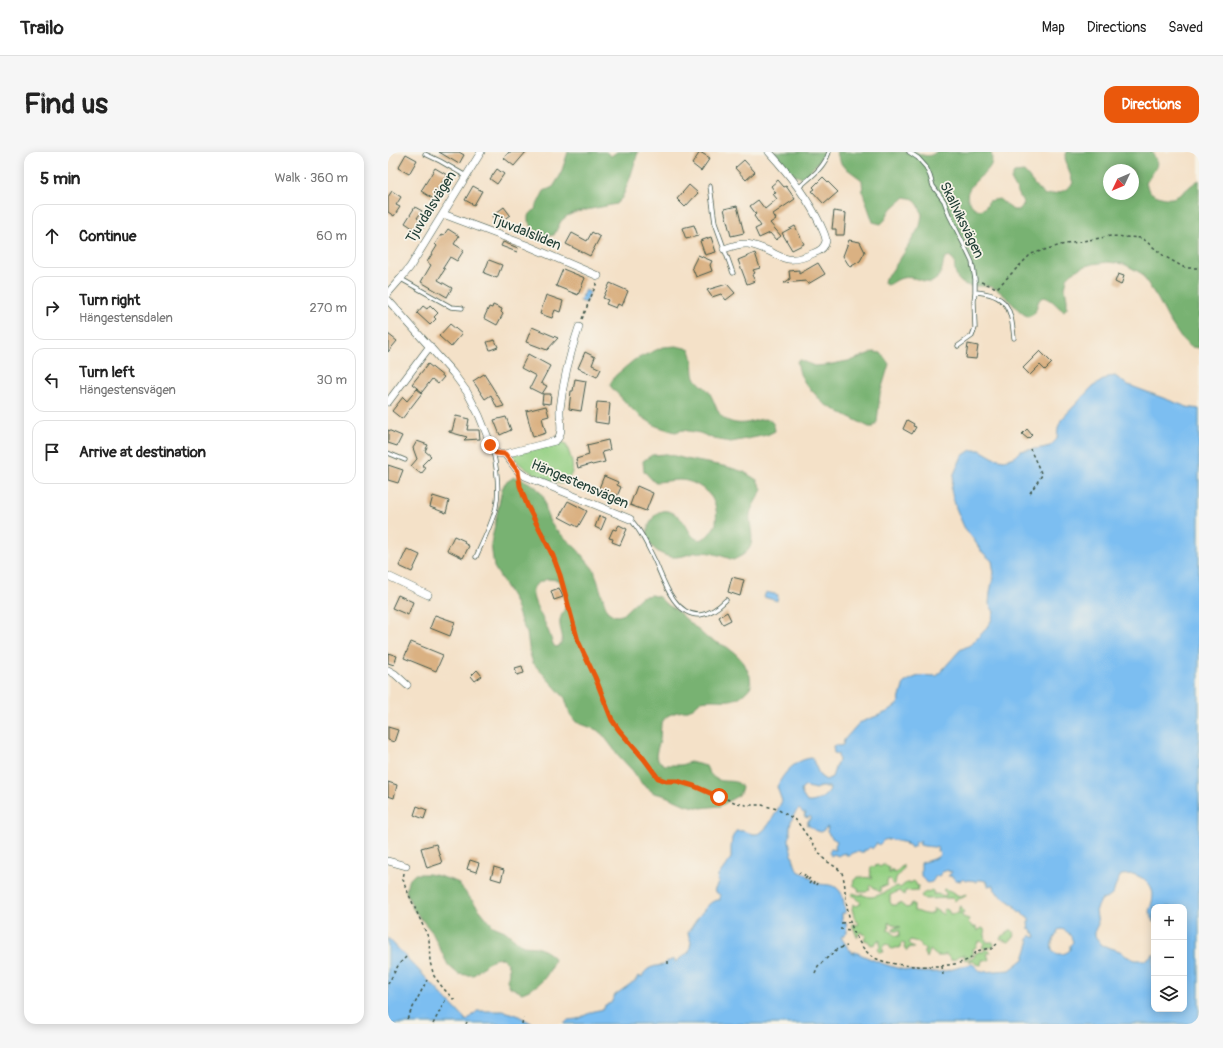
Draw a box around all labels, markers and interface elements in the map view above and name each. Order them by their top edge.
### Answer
text: Trailo [20,16,64,40]
text: Map [1042,19,1065,36]
text: Directions [1087,19,1146,36]
text: Saved [1168,19,1203,36]
button: Directions [1104,86,1199,123]
text: Find us [24,87,108,122]
north arrow [1103,164,1139,200]
text: 5 min [40,168,80,189]
street label: Tjuvdalsvägen [402,168,460,246]
text: Walk · 360 m [274,170,348,186]
street label: Skallviksvägen [936,179,988,261]
street label: Tjuvdalsliden [488,210,564,254]
icon: ahead [41,225,63,247]
text: Continue [79,227,137,246]
text: 60 m [316,228,347,244]
text: Turn right [79,291,140,310]
icon: right [41,297,63,319]
text: 270 m [310,300,347,316]
text: Hängestensdalen [79,310,173,326]
text: Turn left [79,363,135,382]
icon: left [41,369,63,391]
text: 30 m [317,372,347,388]
text: Hängestensvägen [79,382,176,398]
route end [481,436,499,454]
icon: arrive [41,441,63,463]
text: Arrive at destination [79,443,206,462]
street label: Hängestensvägen [529,456,631,512]
route start [710,788,728,806]
map controls [1151,904,1187,1012]
button: + [1151,904,1187,940]
button: − [1151,940,1187,976]
button: layers [1151,976,1187,1012]

